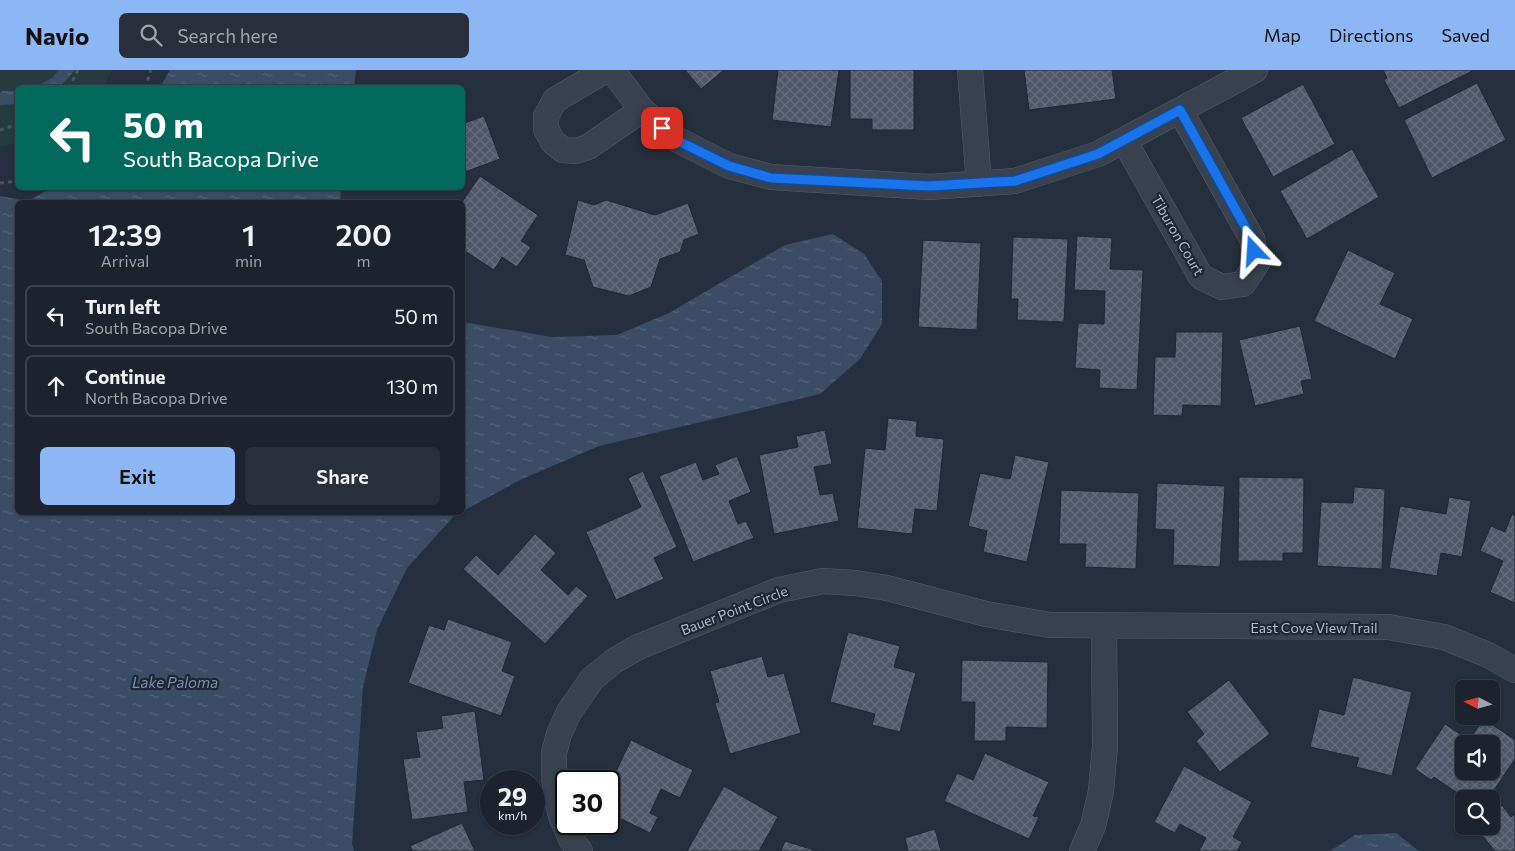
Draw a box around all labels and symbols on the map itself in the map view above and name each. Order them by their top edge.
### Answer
pin [641,107,683,149]
street label: Tiburon Court [1148,192,1208,279]
position arrow [1227,224,1279,276]
street label: Bauer Point Circle [678,582,790,638]
street label: East Cove View Trail [1250,619,1378,636]
water label: Lake Paloma [132,673,218,691]
north arrow [1455,680,1500,725]
speed limit sign: 30 [555,770,620,835]

